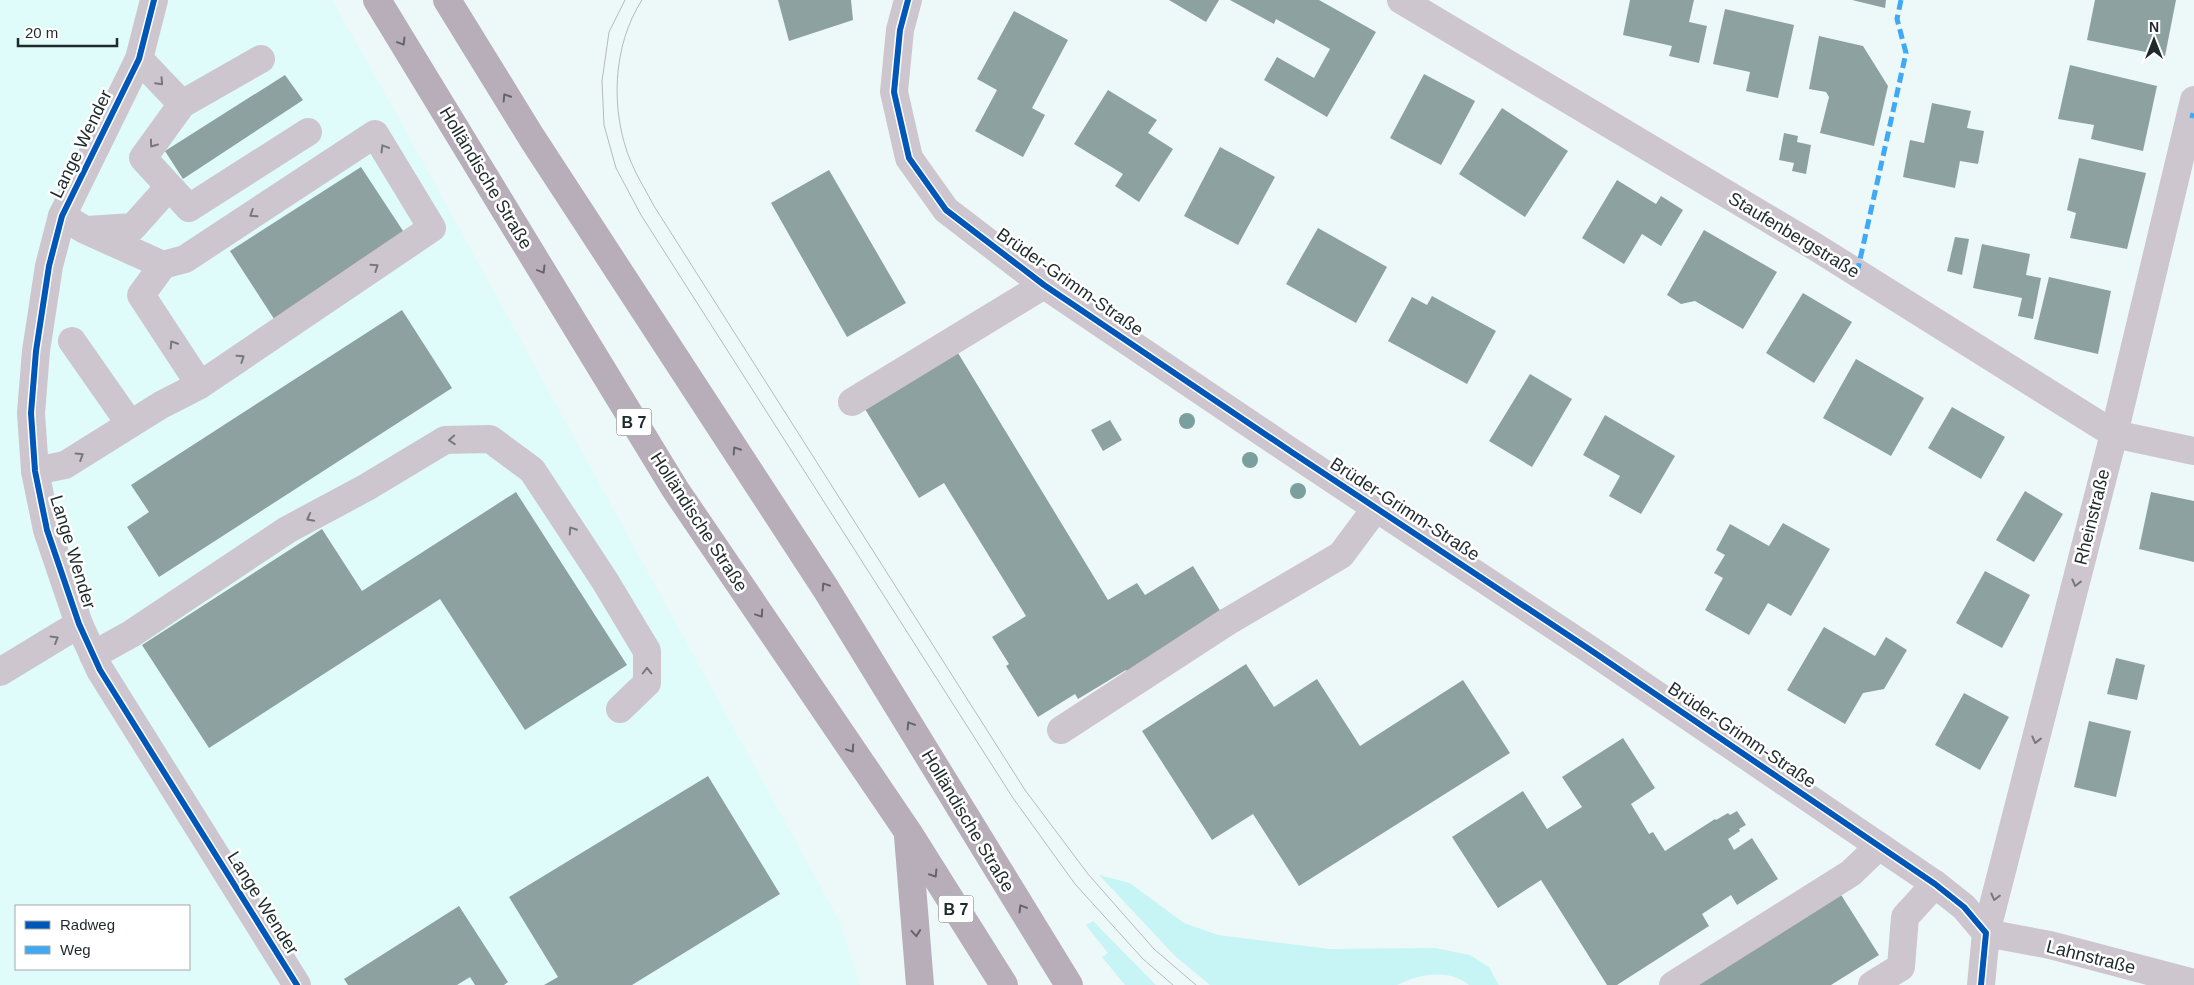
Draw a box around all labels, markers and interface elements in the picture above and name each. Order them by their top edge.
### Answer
scale bar [18,15,116,47]
north arrow [2129,15,2179,65]
text: N [2149,19,2159,35]
text: 20 m [25,24,58,41]
one-way arrow [396,36,406,45]
one-way arrow [155,76,164,85]
street label: Lange Wender [46,87,116,201]
one-way arrow [503,93,513,102]
street label: Holländische Straße [436,103,536,253]
one-way arrow [150,138,159,148]
one-way arrow [380,145,390,154]
street label: Staufenbergstraße [1725,188,1863,282]
one-way arrow [250,208,259,217]
street label: Brüder-Grimm-Straße [993,224,1147,340]
one-way arrow [369,264,379,273]
one-way arrow [535,265,545,274]
one-way arrow [170,341,179,350]
one-way arrow [235,355,244,364]
road number: B 7 [616,408,652,436]
one-way arrow [448,435,456,446]
one-way arrow [733,446,742,456]
street label: Holländische Straße [646,449,752,595]
one-way arrow [74,453,84,462]
street label: Brüder-Grimm-Straße [1327,453,1483,565]
street label: Rheinstraße [2070,467,2114,567]
street label: Lange Wender [46,493,100,611]
one-way arrow [306,512,315,522]
one-way arrow [568,527,578,536]
one-way arrow [2071,578,2082,587]
one-way arrow [821,583,831,592]
one-way arrow [754,608,763,618]
one-way arrow [50,635,59,645]
one-way arrow [642,667,652,675]
street label: Brüder-Grimm-Straße [1664,678,1820,792]
one-way arrow [906,721,916,730]
one-way arrow [2031,735,2041,743]
one-way arrow [845,743,854,752]
street label: Holländische Straße [918,746,1018,896]
street label: Lange Wender [223,848,303,958]
one-way arrow [928,868,937,877]
one-way arrow [1991,893,2001,901]
road number: B 7 [938,896,974,922]
legend [15,905,190,970]
one-way arrow [1018,905,1028,914]
text: Radweg [60,916,115,933]
one-way arrow [911,930,922,938]
street label: Lahnstraße [2044,936,2138,978]
text: Weg [60,941,91,958]

